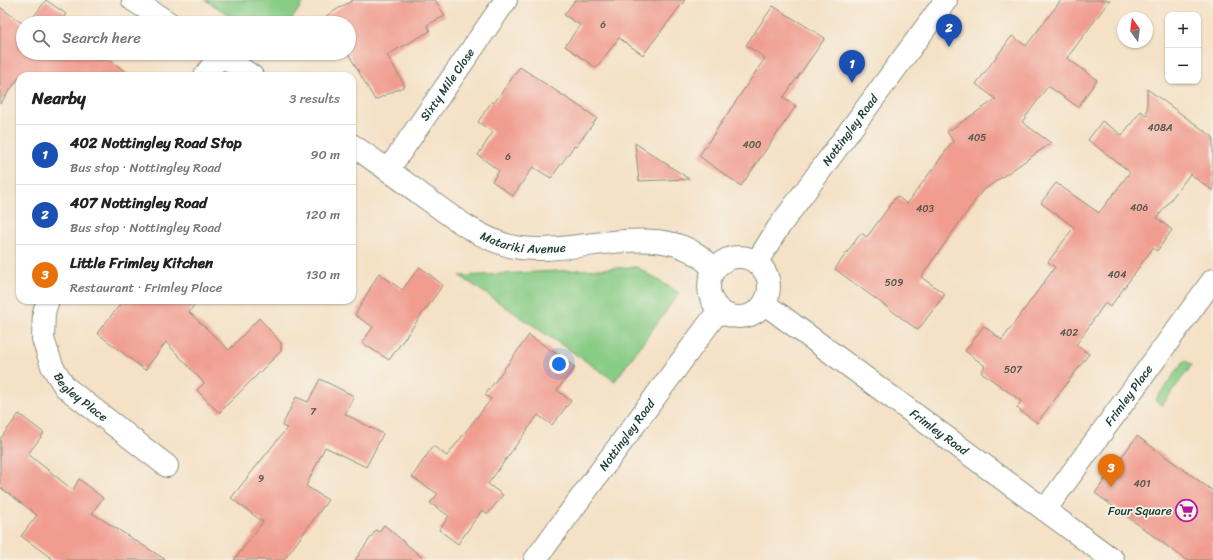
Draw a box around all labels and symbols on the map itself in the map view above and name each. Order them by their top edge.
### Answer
north arrow [1117,12,1153,48]
pin: 2 [936,14,962,47]
house number: 6 [600,16,606,34]
street label: Sixty Mile Close [414,43,481,126]
pin: 1 [839,50,865,83]
street label: Nottingley Road [816,89,884,171]
house number: 408A [1147,119,1173,137]
house number: 405 [968,129,986,147]
house number: 400 [743,136,761,154]
house number: 6 [505,148,511,166]
house number: 406 [1130,199,1148,217]
house number: 403 [916,200,935,218]
street label: Matariki Avenue [477,225,567,260]
house number: 404 [1108,266,1126,284]
house number: 509 [885,274,903,292]
house number: 402 [1060,324,1078,342]
your location [549,354,569,374]
street label: Frimley Place [1099,360,1159,431]
house number: 507 [1004,361,1023,379]
street label: Begley Place [47,368,113,428]
street label: Nottingley Road [593,394,661,476]
house number: 7 [310,403,317,421]
street label: Frimley Road [905,403,974,462]
pin: 3 [1098,454,1124,487]
house number: 9 [258,470,264,488]
house number: 401 [1134,475,1150,493]
supermarket icon: Four Square [1174,498,1200,524]
place label: Four Square [1108,500,1172,522]

